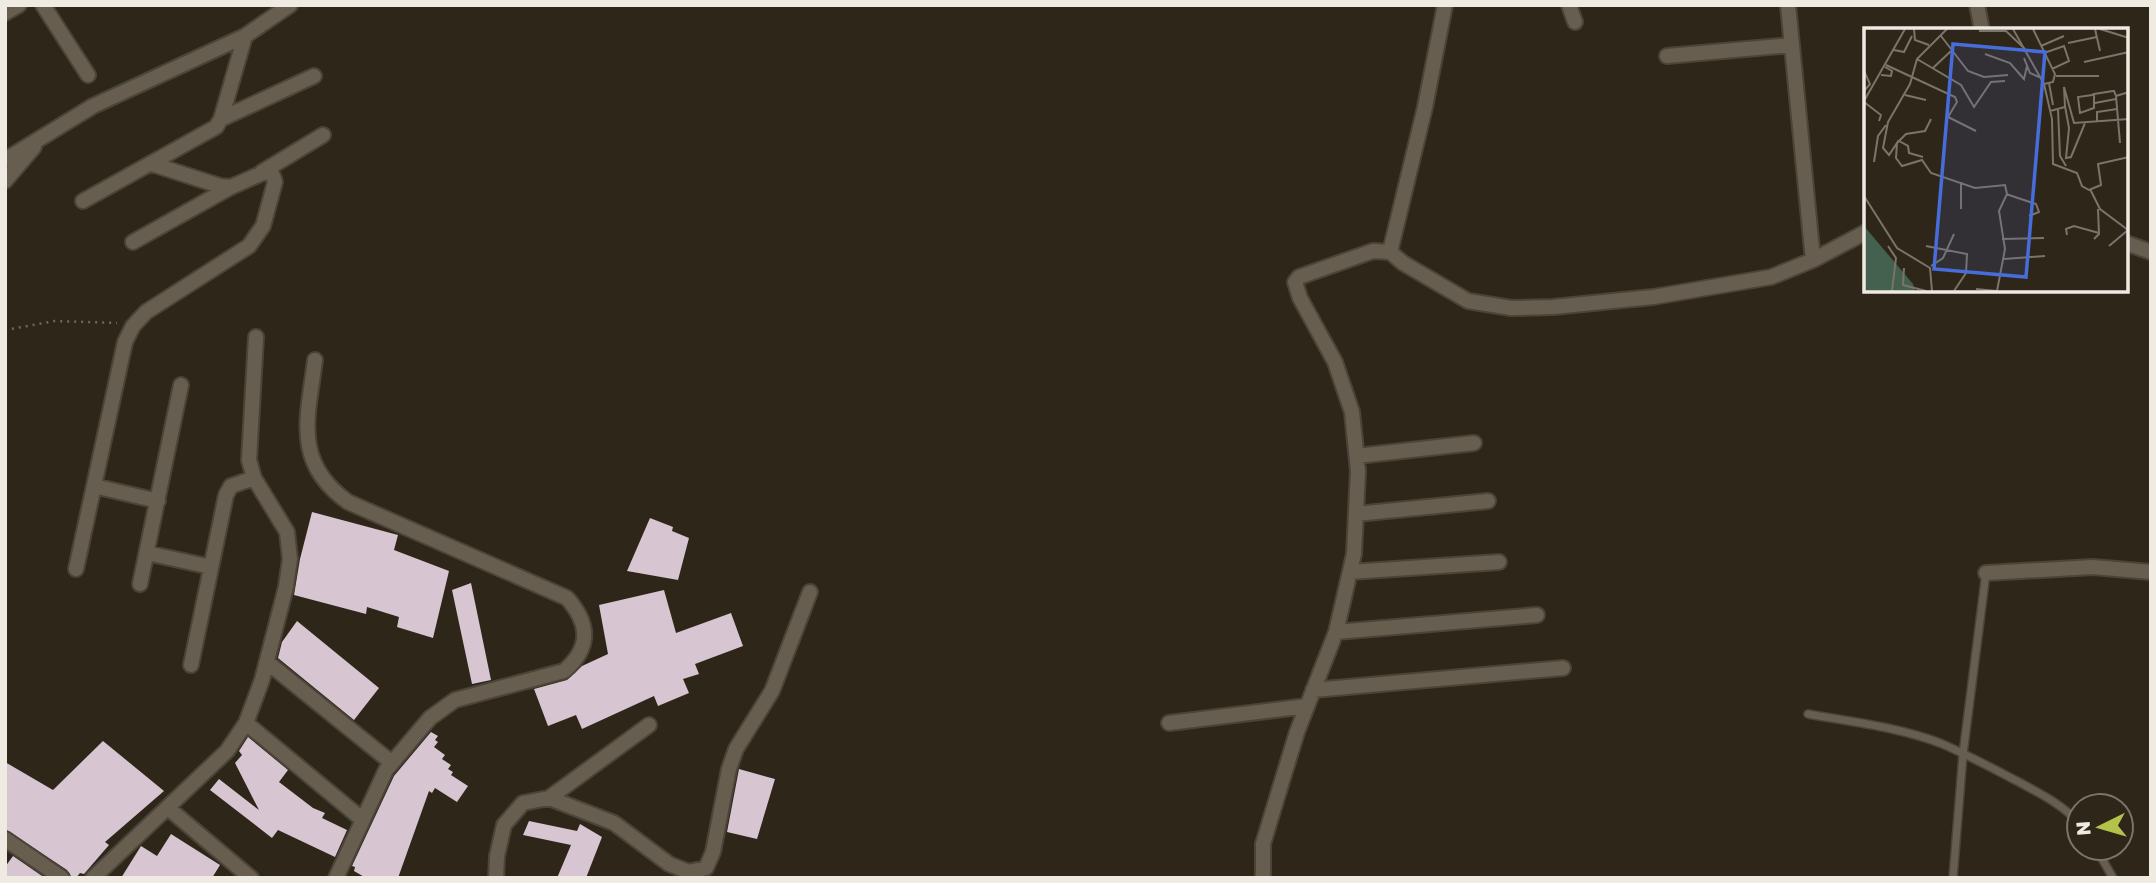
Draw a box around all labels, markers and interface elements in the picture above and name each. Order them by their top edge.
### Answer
inset map [1864,28,2128,292]
north arrow [2065,792,2135,862]
text: N [2070,820,2095,837]

